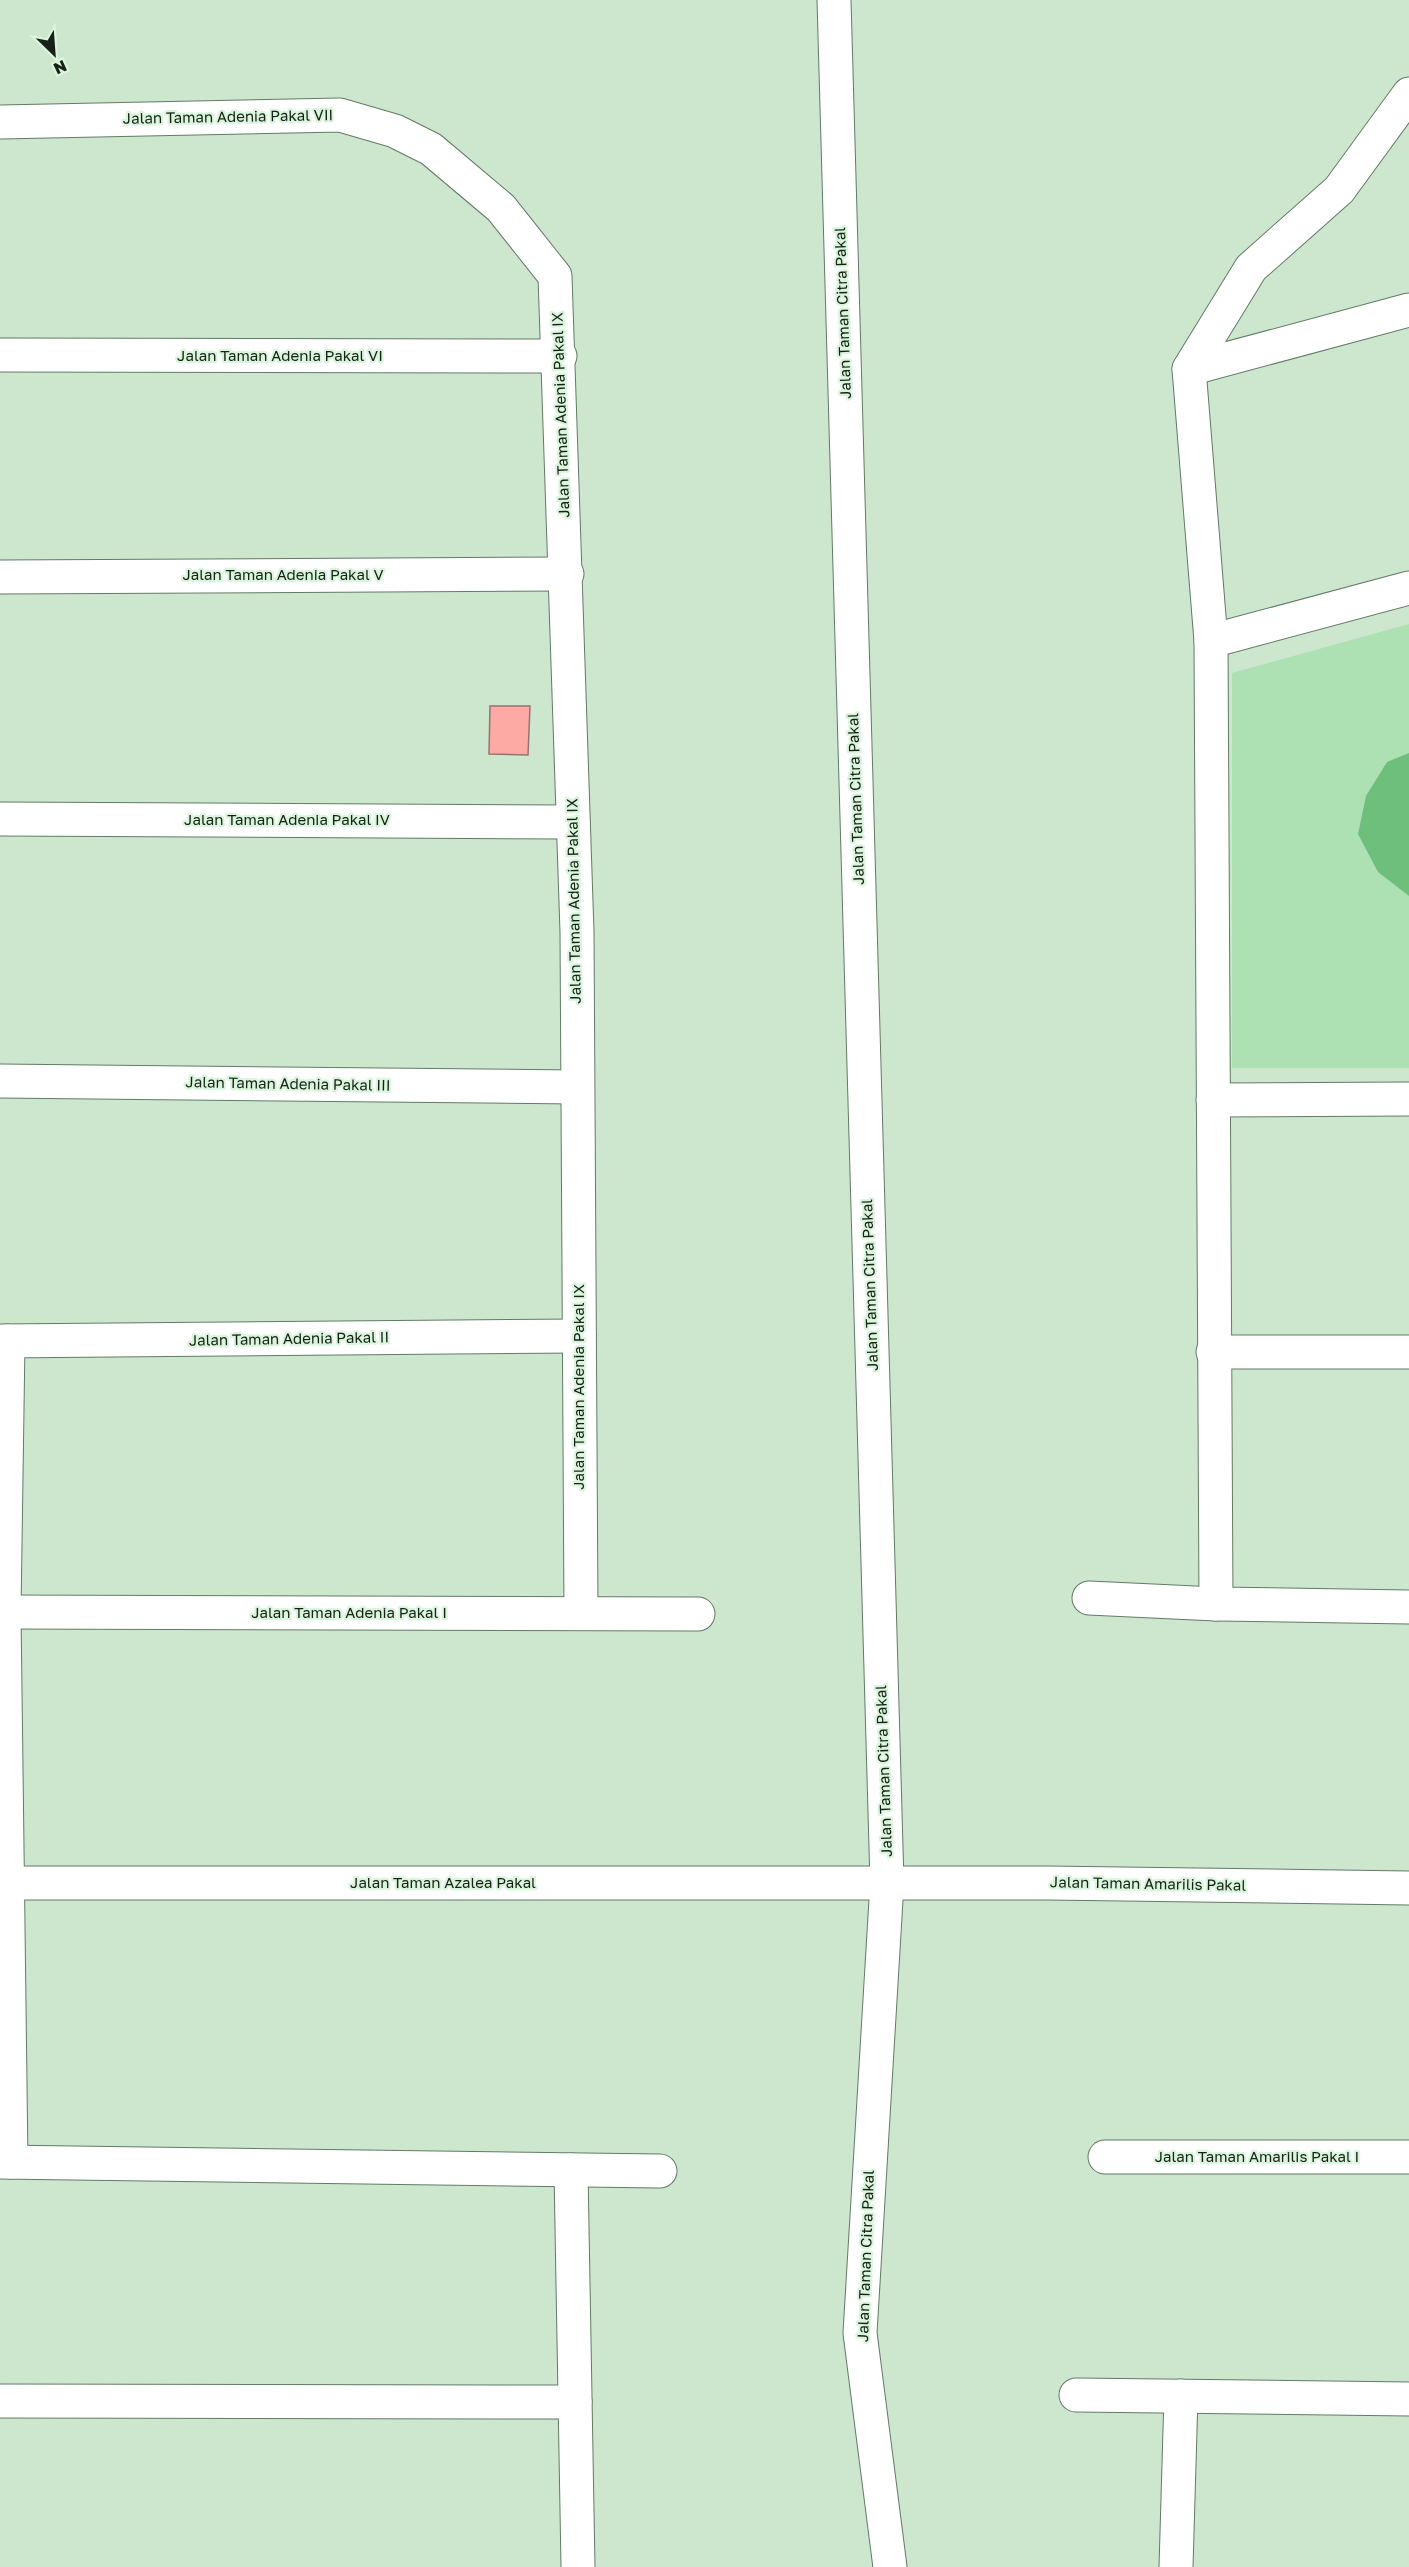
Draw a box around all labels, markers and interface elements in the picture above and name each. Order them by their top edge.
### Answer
north arrow [24,24,84,84]
text: N [51,56,70,79]
street label: Jalan Taman Adenia Pakal VII [123,105,333,127]
street label: Jalan Taman Citra Pakal [830,227,854,399]
street label: Jalan Taman Adenia Pakal IX [547,312,573,518]
street label: Jalan Taman Adenia Pakal VI [177,346,383,364]
street label: Jalan Taman Adenia Pakal V [182,565,384,583]
street label: Jalan Taman Citra Pakal [843,713,867,885]
street label: Jalan Taman Adenia Pakal IX [562,798,584,1004]
street label: Jalan Taman Adenia Pakal IV [184,810,390,828]
street label: Jalan Taman Adenia Pakal III [185,1072,391,1094]
street label: Jalan Taman Citra Pakal [857,1199,881,1371]
street label: Jalan Taman Adenia Pakal IX [569,1284,587,1490]
street label: Jalan Taman Adenia Pakal II [189,1327,389,1349]
street label: Jalan Taman Adenia Pakal I [251,1603,447,1621]
street label: Jalan Taman Citra Pakal [871,1685,895,1857]
street label: Jalan Taman Amarilis Pakal [1050,1872,1246,1894]
street label: Jalan Taman Azalea Pakal [350,1873,536,1891]
street label: Jalan Taman Amarilis Pakal I [1155,2147,1359,2165]
street label: Jalan Taman Citra Pakal [853,2169,877,2342]

